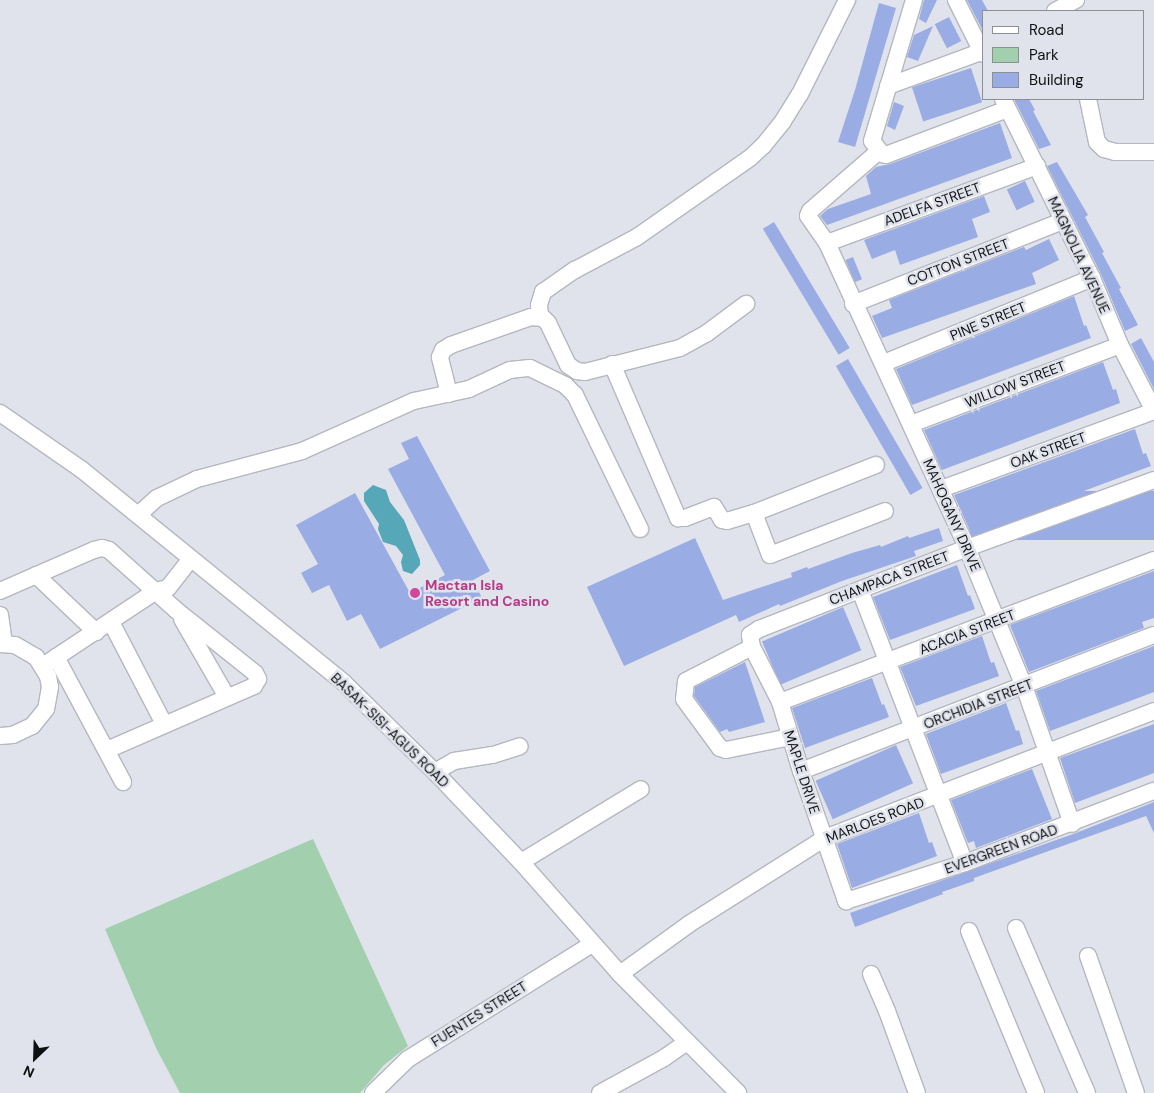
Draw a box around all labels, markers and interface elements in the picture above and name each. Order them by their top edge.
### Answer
legend [982,10,1144,100]
text: Road [1029,20,1064,40]
text: Park [1029,45,1059,65]
text: Building [1029,70,1084,90]
street label: ADELFA STREET [881,179,983,229]
street label: MAGNOLIA AVENUE [1044,194,1114,316]
street label: COTTON STREET [905,235,1011,289]
street label: PINE STREET [948,298,1028,344]
street label: WILLOW STREET [962,357,1068,411]
street label: OAK STREET [1008,429,1088,471]
street label: MAHOGANY DRIVE [920,456,984,574]
street label: CHAMPACA STREET [827,547,951,609]
place label: Mactan Isla Resort and Casino [425,577,549,610]
marker: Mactan Isla Resort and Casino [409,587,421,599]
street label: ACACIA STREET [917,606,1017,658]
street label: BASAK-SISI-AGUS ROAD [327,669,453,791]
street label: ORCHIDIA STREET [921,675,1035,733]
street label: MAPLE DRIVE [781,728,823,816]
street label: MARLOES ROAD [824,794,926,846]
street label: EVERGREEN ROAD [942,821,1060,877]
street label: FUENTES STREET [428,978,530,1050]
north arrow [10,1033,60,1083]
text: N [21,1061,37,1082]

